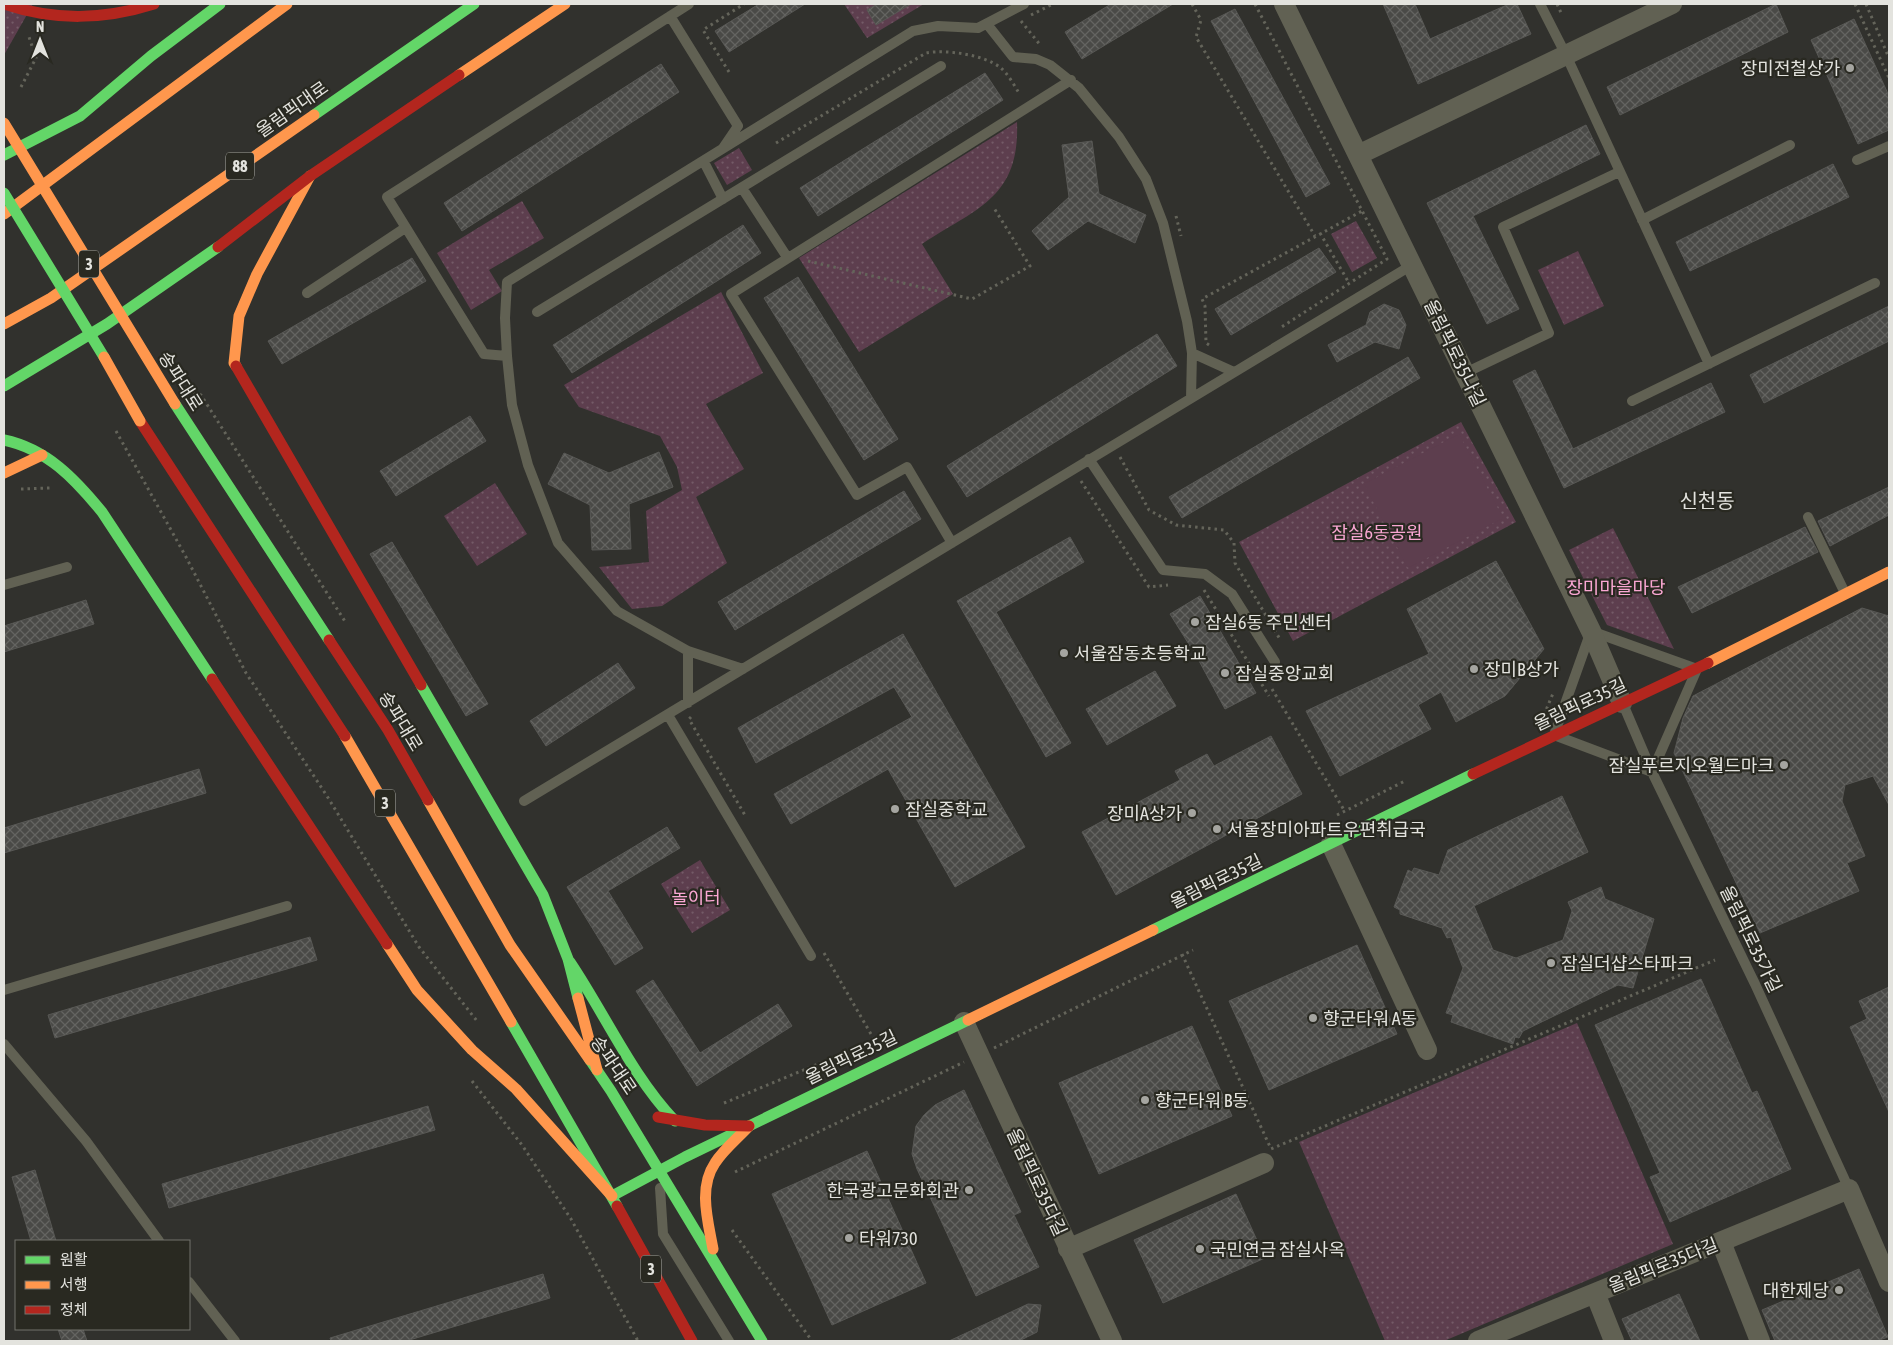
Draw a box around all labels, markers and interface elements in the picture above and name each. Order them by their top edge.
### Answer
north arrow [15,15,65,65]
text: N [36,19,44,35]
place label: 장미전철상가 [1741,58,1840,79]
marker: 장미전철상가 [1844,62,1856,74]
street label: 올림픽대로 [252,77,332,141]
road number: 88 [226,153,254,180]
road number: 3 [79,250,99,278]
street label: 올림픽로35나길 [1420,296,1490,410]
street label: 송파대로 [155,347,207,415]
district label: 신천동 [1679,489,1735,512]
park label: 잠실6동공원 [1331,522,1423,543]
park label: 장미마을마당 [1566,577,1666,598]
place label: 잠실6동 주민센터 [1205,612,1332,633]
marker: 잠실6동 주민센터 [1189,616,1201,628]
place label: 서울잠동초등학교 [1074,643,1206,664]
marker: 서울잠동초등학교 [1058,647,1070,659]
place label: 장미B상가 [1484,659,1559,680]
place label: 잠실중앙교회 [1235,663,1334,684]
marker: 장미B상가 [1468,663,1480,675]
marker: 잠실중앙교회 [1219,667,1231,679]
street label: 올림픽로35길 [1530,673,1630,735]
street label: 송파대로 [375,687,427,755]
place label: 잠실푸르지오월드마크 [1608,755,1774,776]
marker: 잠실푸르지오월드마크 [1778,759,1790,771]
road number: 3 [375,790,395,816]
place label: 잠실중학교 [905,799,988,820]
marker: 잠실중학교 [889,803,901,815]
place label: 장미A상가 [1107,803,1182,824]
marker: 장미A상가 [1186,807,1198,819]
place label: 서울장미아파트우편취급국 [1227,819,1426,840]
marker: 서울장미아파트우편취급국 [1211,823,1223,835]
street label: 올림픽로35길 [1167,850,1265,912]
street label: 올림픽로35가길 [1716,882,1786,996]
park label: 놀이터 [671,887,721,908]
place label: 잠실더샵스타파크 [1561,953,1693,974]
marker: 잠실더샵스타파크 [1545,957,1557,969]
place label: 향군타워 A동 [1323,1008,1417,1029]
marker: 향군타워 A동 [1307,1012,1319,1024]
street label: 올림픽로35길 [802,1026,900,1088]
street label: 송파대로 [587,1032,641,1098]
place label: 향군타워 B동 [1155,1090,1249,1111]
marker: 향군타워 B동 [1139,1094,1151,1106]
street label: 올림픽로35다길 [1003,1125,1071,1239]
place label: 한국광고문화회관 [827,1180,959,1201]
marker: 한국광고문화회관 [963,1184,975,1196]
place label: 타워730 [859,1228,918,1249]
marker: 타워730 [843,1232,855,1244]
street label: 올림픽로35다길 [1605,1233,1721,1297]
place label: 국민연금 잠실사옥 [1210,1239,1345,1260]
legend [15,1240,190,1330]
marker: 국민연금 잠실사옥 [1194,1243,1206,1255]
text: 원활 [60,1251,88,1268]
road number: 3 [641,1256,661,1282]
text: 서행 [60,1276,88,1293]
place label: 대한제당 [1763,1280,1829,1301]
marker: 대한제당 [1833,1284,1845,1296]
text: 정체 [60,1301,88,1318]

